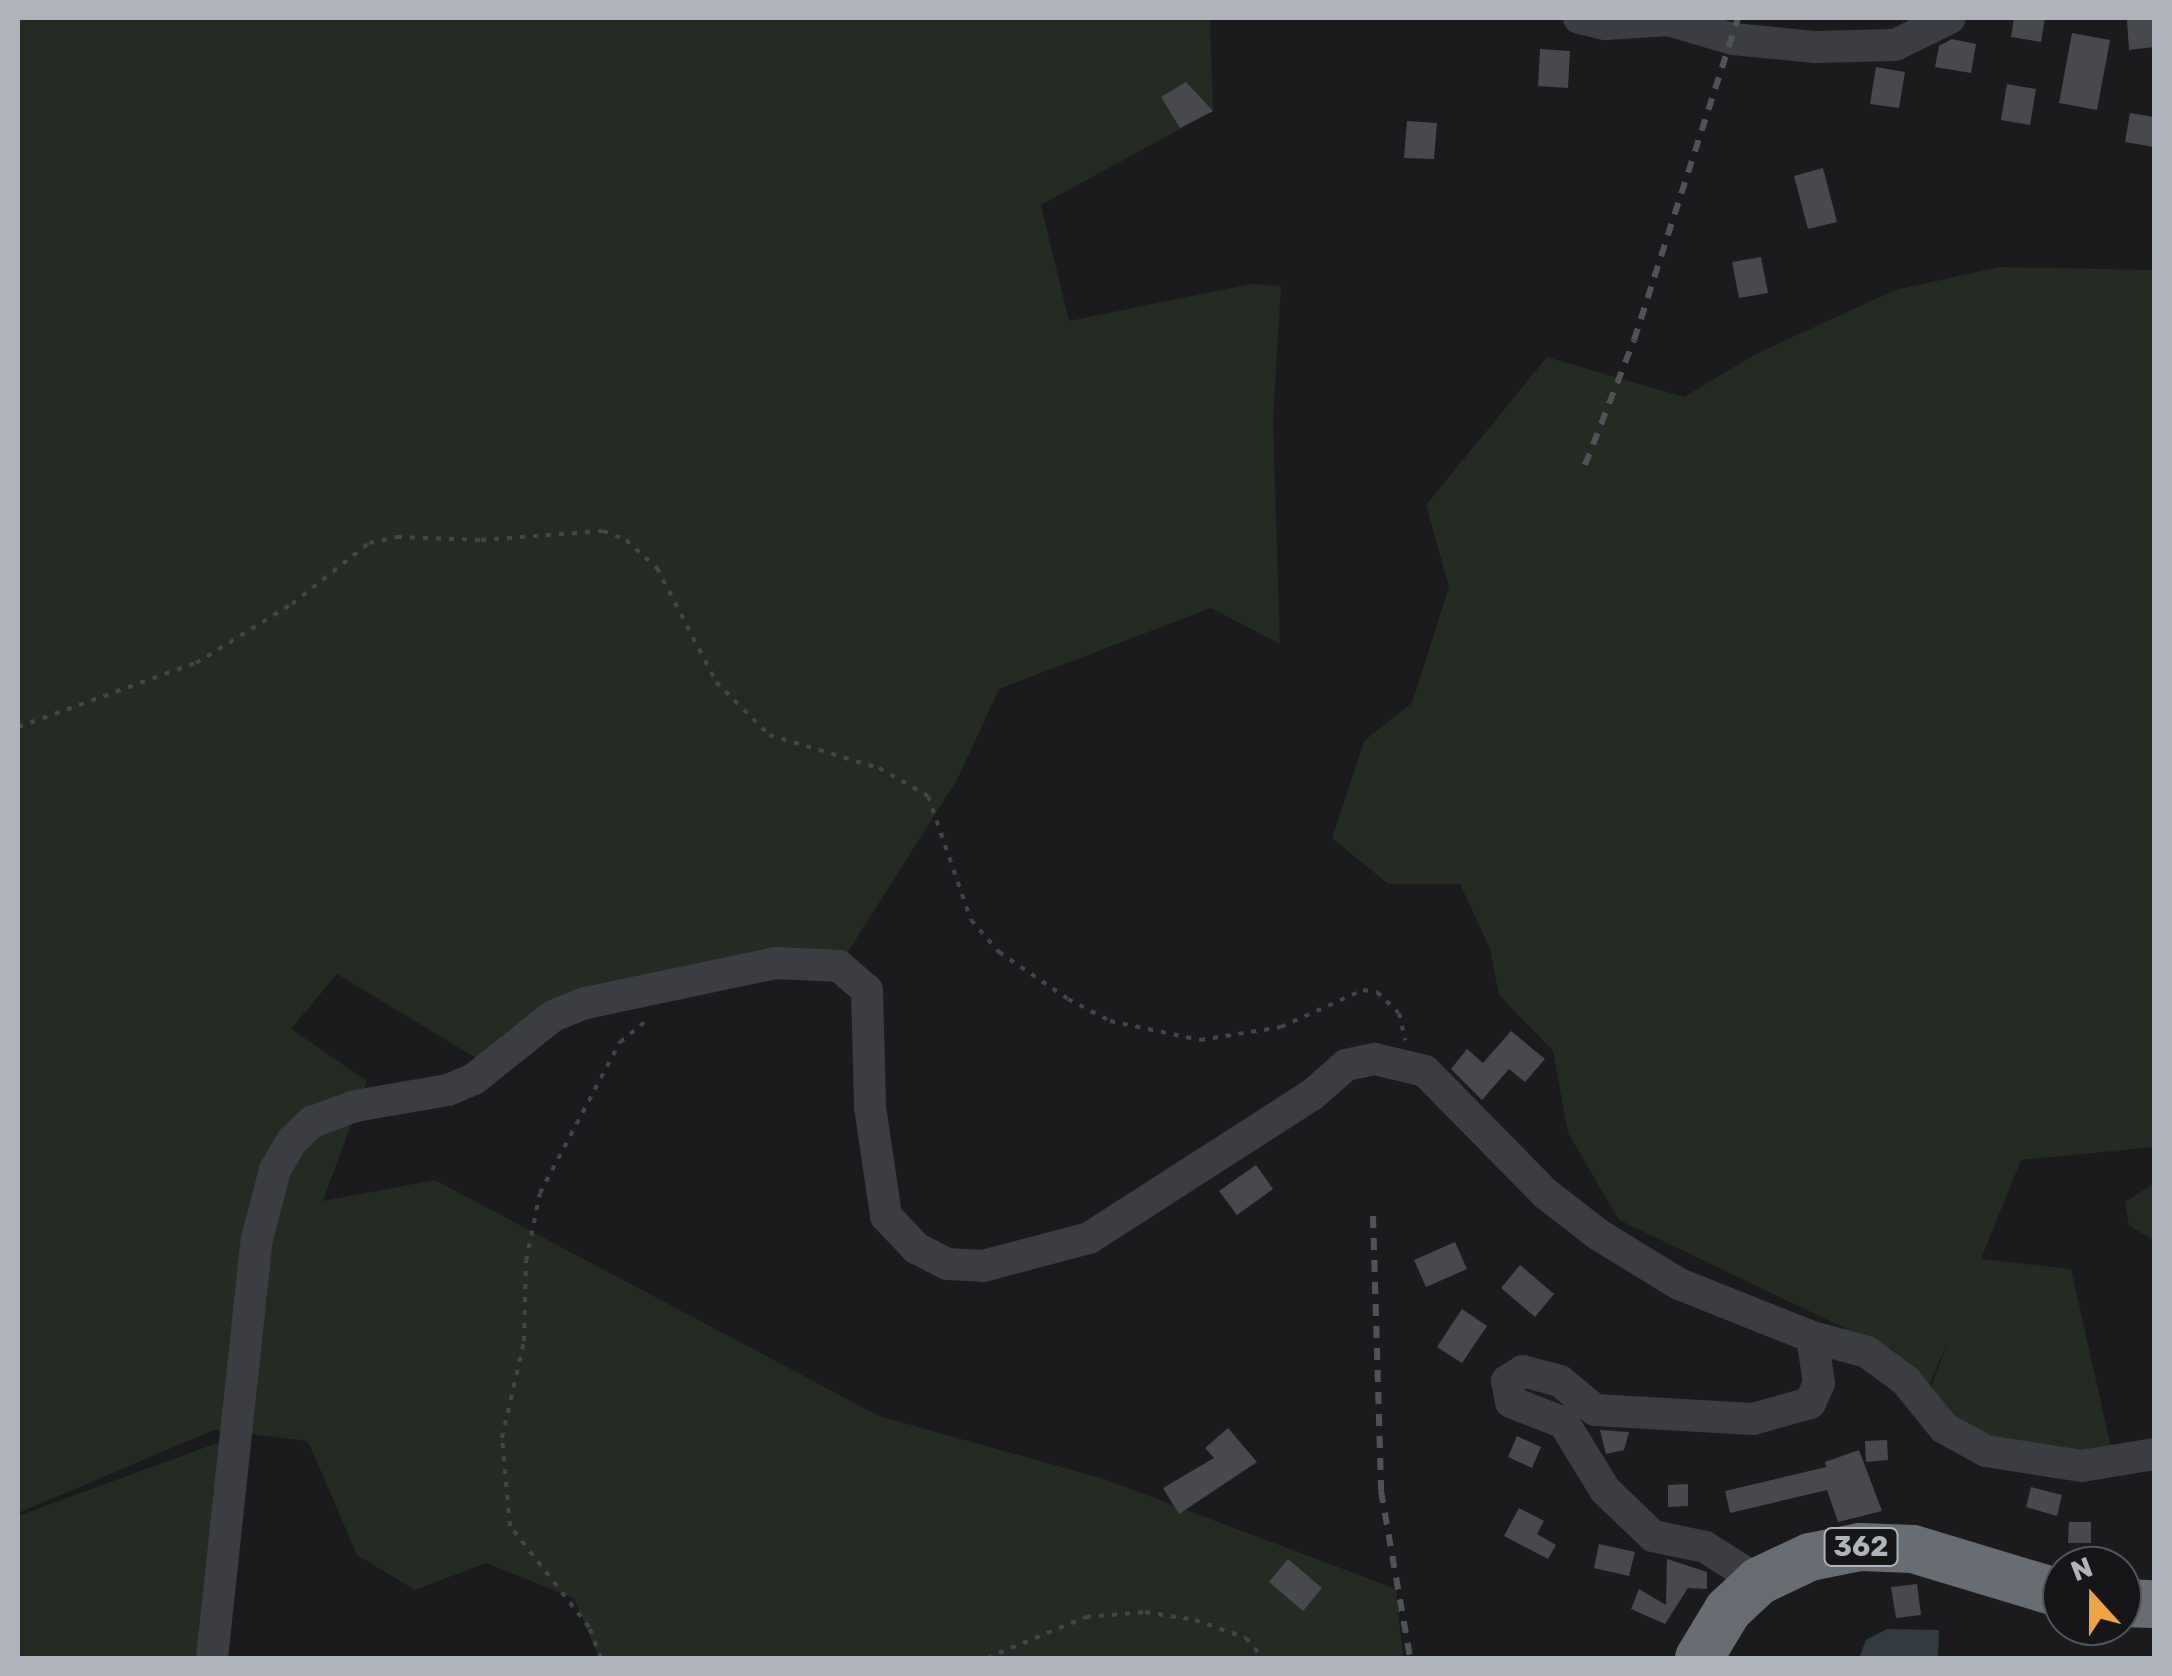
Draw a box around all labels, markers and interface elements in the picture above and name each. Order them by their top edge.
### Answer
road number: 362 [1824,1524,1898,1570]
north arrow [2042,1546,2142,1646]
text: N [2066,1550,2097,1588]

